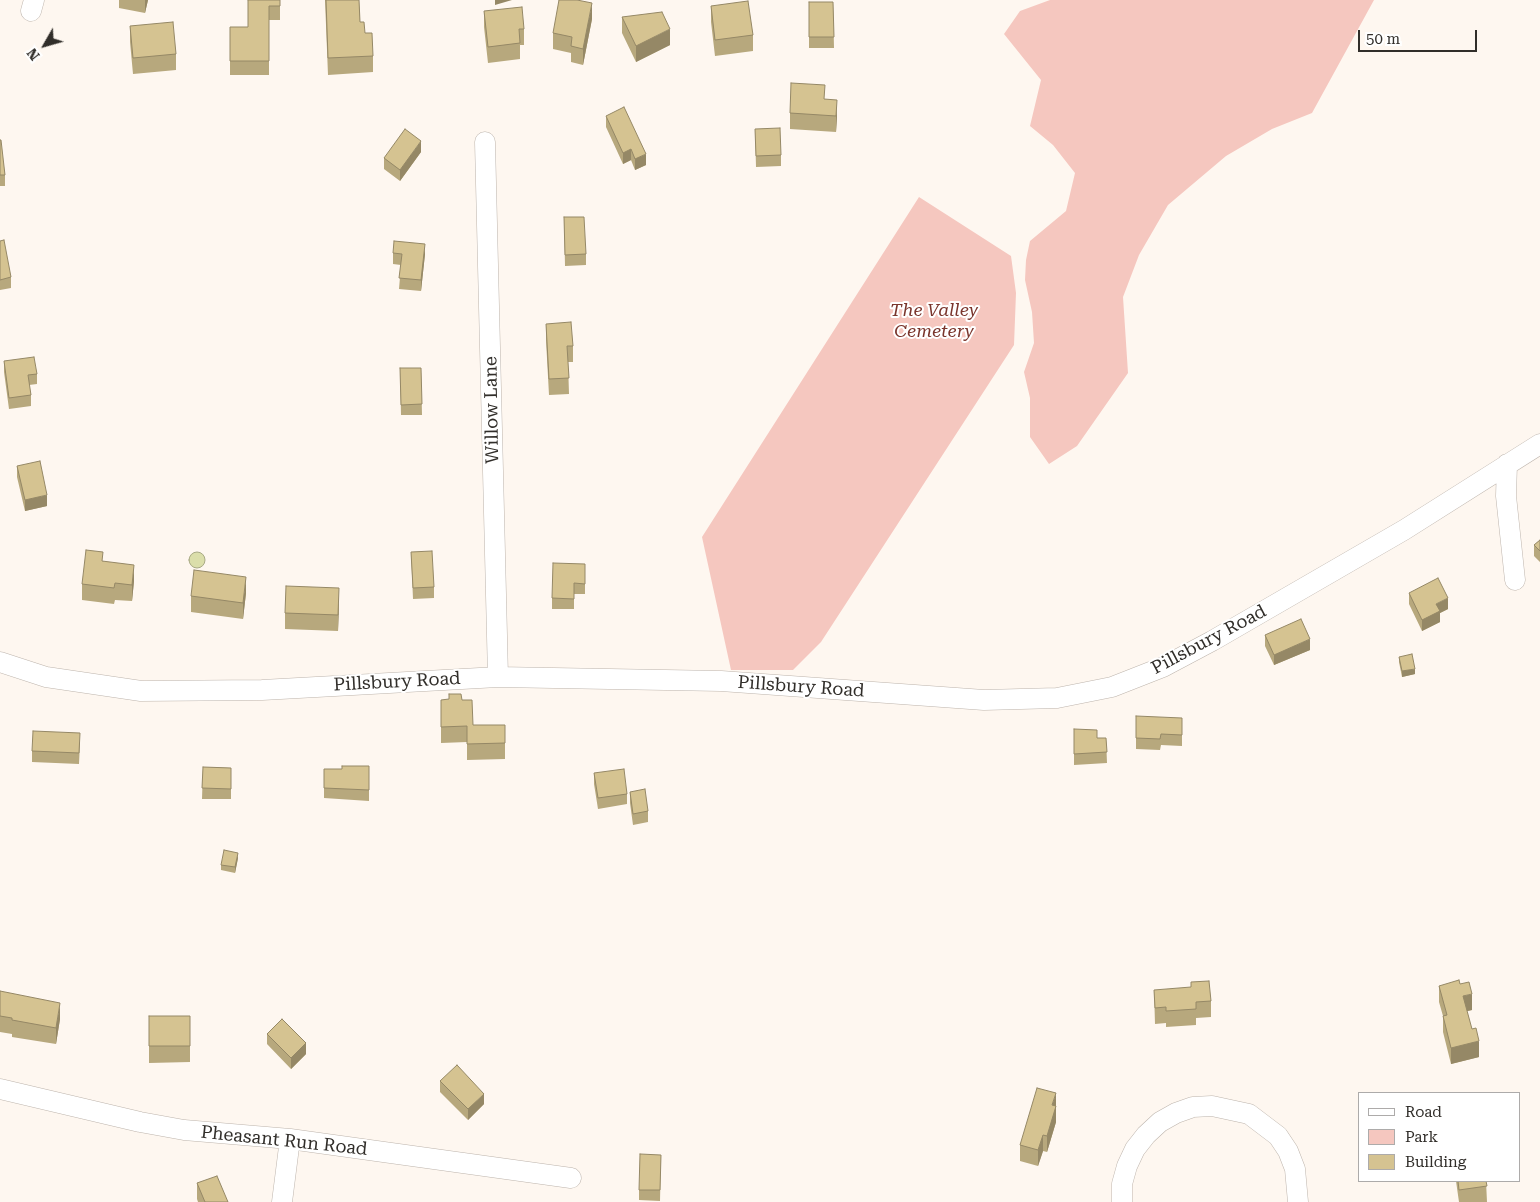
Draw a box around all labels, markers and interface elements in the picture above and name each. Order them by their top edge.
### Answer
north arrow [20,20,70,70]
scale bar [1360,20,1479,52]
text: 50 m [1366,30,1400,48]
text: N [24,45,43,63]
park label: The Valley Cemetery [890,300,978,342]
street label: Willow Lane [480,356,504,464]
street label: Pillsbury Road [1148,601,1270,679]
street label: Pillsbury Road [333,668,461,696]
street label: Pillsbury Road [737,672,865,702]
legend [1358,1092,1520,1182]
text: Road [1405,1103,1442,1121]
street label: Pheasant Run Road [200,1122,368,1160]
text: Park [1405,1128,1438,1146]
text: Building [1405,1153,1466,1171]

